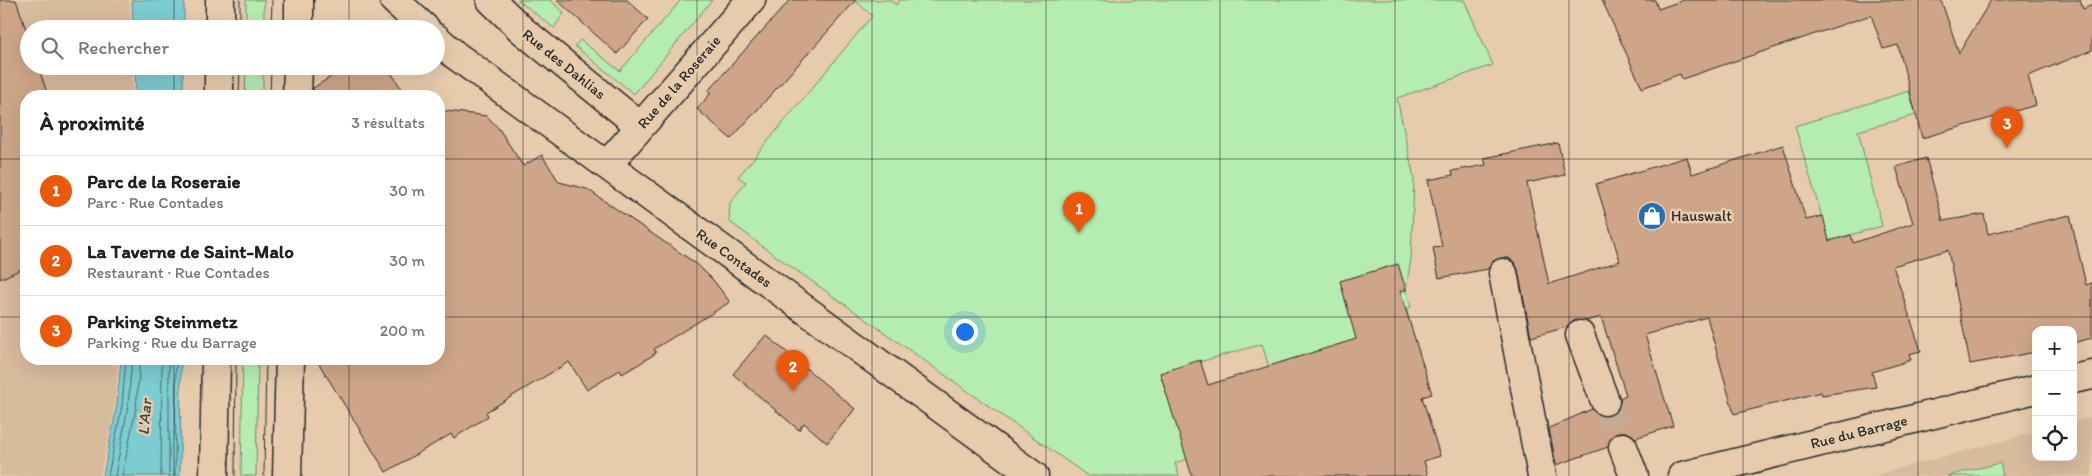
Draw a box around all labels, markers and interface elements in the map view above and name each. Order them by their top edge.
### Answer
search box [20,20,445,75]
street label: Rue des Dahlias [519,25,609,103]
street label: Rue de la Roseraie [634,32,724,132]
icon: search [38,34,66,62]
text: Rechercher [78,36,169,59]
pin: 3 [1991,107,2023,148]
text: À proximité [40,110,145,135]
text: 3 résultats [351,113,425,132]
text: Parc de la Roseraie [87,170,241,193]
text: 1 [52,181,60,200]
text: 30 m [389,181,425,200]
pin: 1 [1063,192,1095,233]
text: Parc · Rue Contades [87,193,224,212]
shop icon: Hauswalt [1637,201,1667,231]
place label: Hauswalt [1671,207,1732,225]
street label: Rue Contades [693,225,776,292]
text: La Taverne de Saint-Malo [87,240,294,263]
text: 2 [52,251,60,270]
text: 30 m [389,251,425,270]
text: Restaurant · Rue Contades [87,263,270,282]
text: Parking Steinmetz [87,310,238,333]
your location [952,319,978,345]
text: 3 [52,321,60,340]
text: 200 m [380,321,425,340]
map controls [2032,326,2077,461]
button: + [2032,326,2077,371]
text: Parking · Rue du Barrage [87,333,257,352]
pin: 2 [777,350,809,391]
button: − [2032,371,2077,416]
water label: L'Aar [133,397,156,436]
street label: Rue du Barrage [1809,411,1909,453]
button: locate [2032,416,2077,461]

